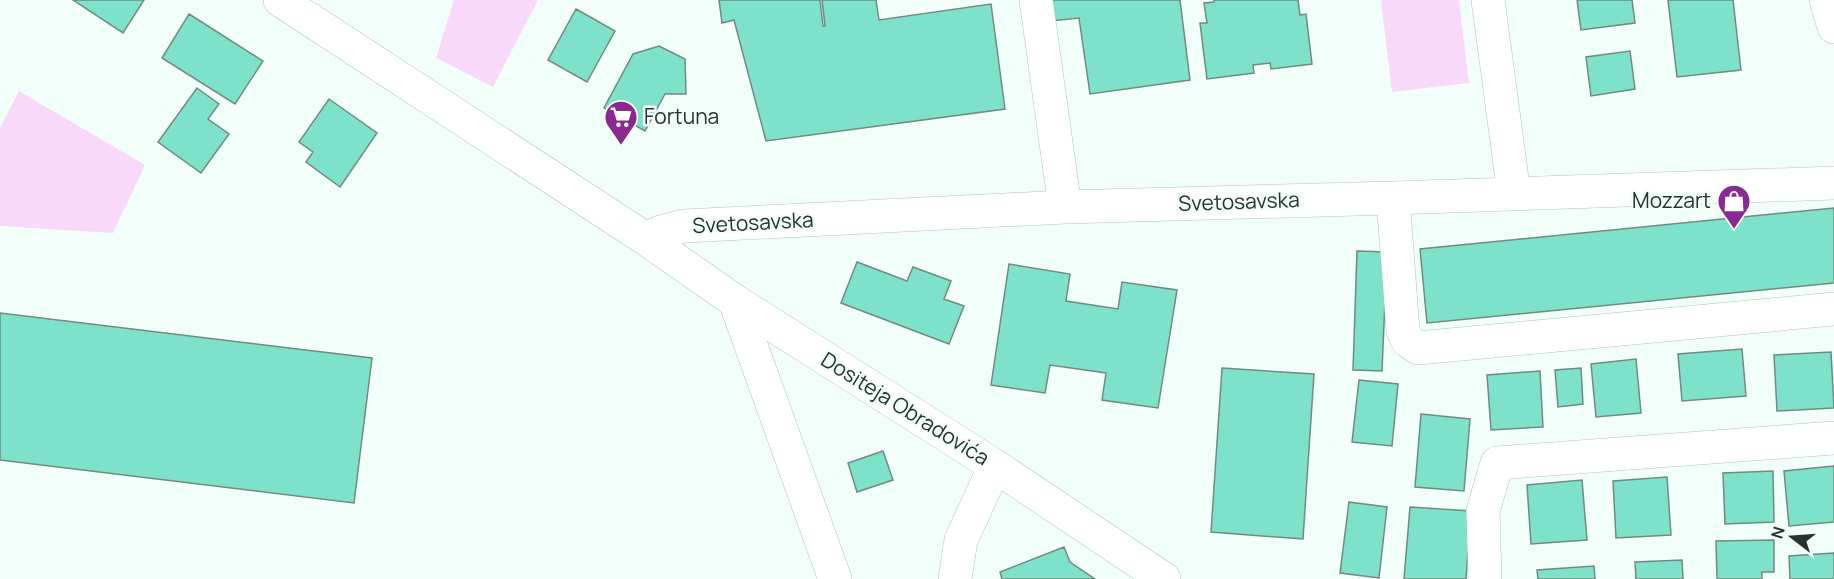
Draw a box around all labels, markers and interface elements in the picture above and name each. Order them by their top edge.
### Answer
supermarket icon: Fortuna [603,99,639,146]
place label: Fortuna [644,102,719,130]
shop icon: Mozzart [1716,183,1752,230]
street label: Svetosavska [1178,185,1300,217]
place label: Mozzart [1632,186,1711,214]
street label: Svetosavska [692,205,814,239]
street label: Dositeja Obradovića [816,345,995,471]
north arrow [1762,507,1822,567]
text: N [1765,524,1790,541]

